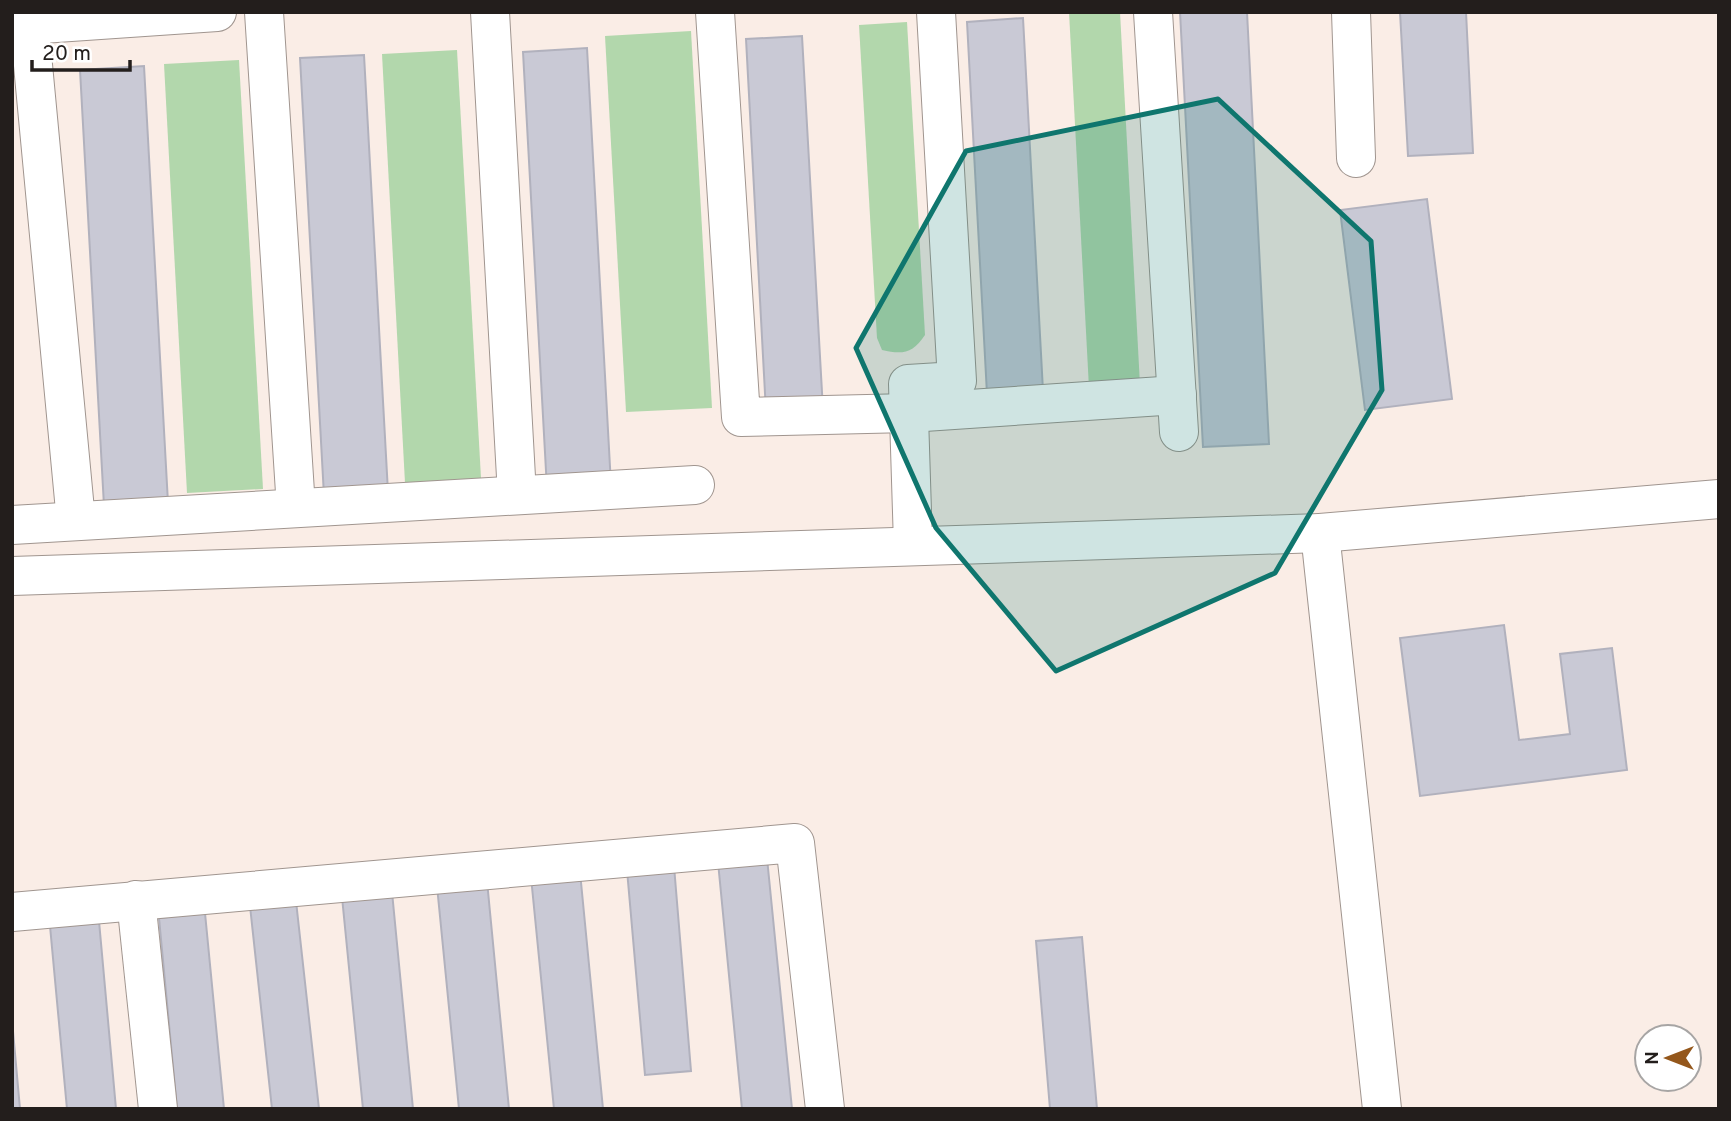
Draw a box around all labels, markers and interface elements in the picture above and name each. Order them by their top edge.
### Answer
scale bar [32,28,130,72]
text: 20 m [42,41,91,68]
north arrow [1633,1023,1703,1093]
text: N [1641,1051,1665,1065]

